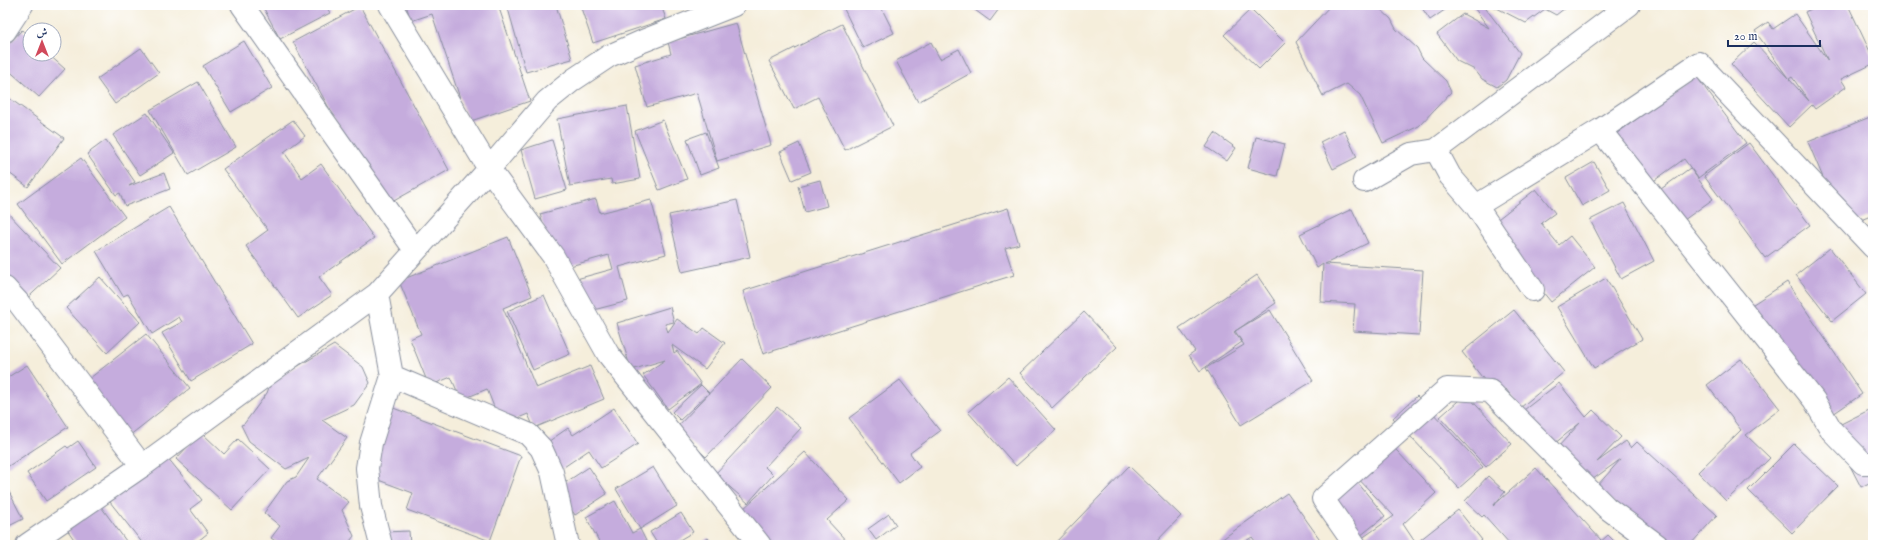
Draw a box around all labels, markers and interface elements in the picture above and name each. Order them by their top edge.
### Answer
north arrow [22,22,62,62]
scale bar [1728,22,1820,48]
text: ش [37,26,48,40]
text: 20 m [1734,29,1757,44]

